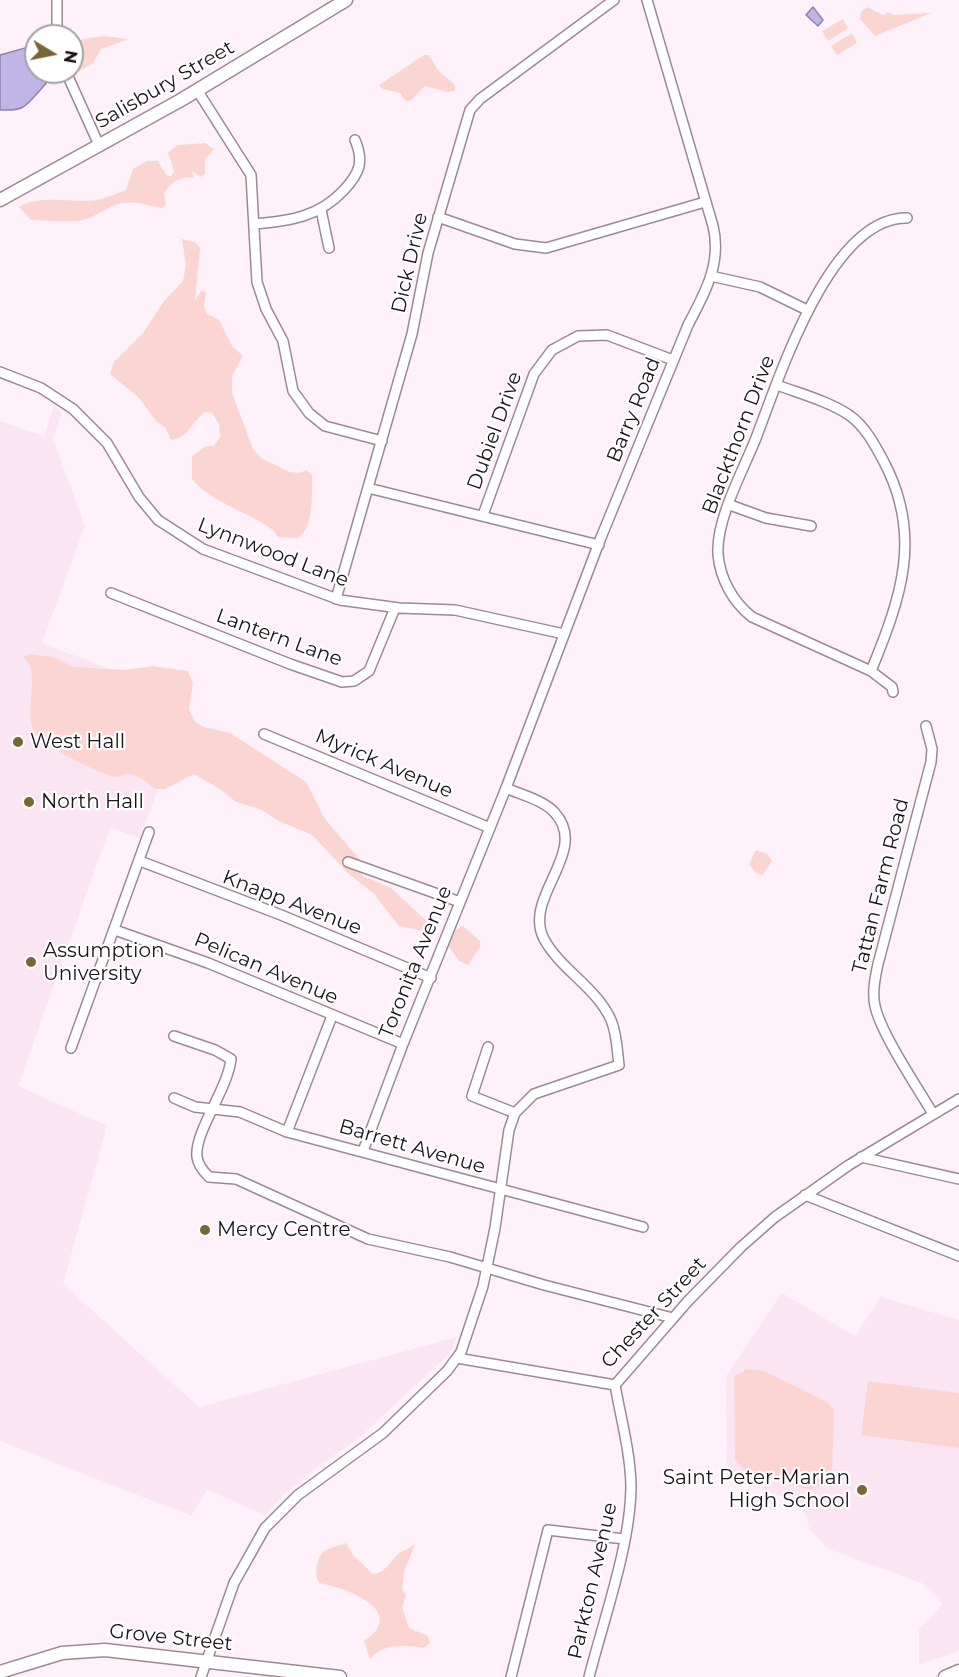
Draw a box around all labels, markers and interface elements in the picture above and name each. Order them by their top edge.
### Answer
north arrow [24,24,84,84]
street label: Salisbury Street [91,36,239,134]
text: N [60,49,81,65]
street label: Dick Drive [387,210,433,316]
street label: Blackthorn Drive [698,352,780,518]
street label: Barry Road [602,354,666,466]
street label: Dubiel Drive [463,369,527,493]
street label: Lynnwood Lane [194,513,352,593]
street label: Lantern Lane [213,604,345,672]
street label: Myrick Avenue [312,724,456,804]
place label: West Hall [30,730,125,754]
marker: West Hall [11,735,25,749]
place label: North Hall [41,790,144,814]
marker: North Hall [22,795,36,809]
street label: Tattan Farm Road [848,796,914,976]
street label: Knapp Avenue [219,865,365,941]
street label: Toronita Avenue [374,882,458,1042]
street label: Pelican Avenue [190,928,342,1010]
place label: Assumption University [43,939,165,986]
marker: Assumption University [24,955,38,969]
street label: Barrett Avenue [336,1115,488,1179]
place label: Mercy Centre [217,1218,350,1242]
marker: Mercy Centre [198,1223,212,1237]
street label: Chester Street [596,1252,712,1374]
place label: Saint Peter-Marian High School [663,1466,850,1513]
marker: Saint Peter-Marian High School [855,1483,869,1497]
street label: Parkton Avenue [563,1500,623,1662]
street label: Grove Street [108,1620,234,1656]

